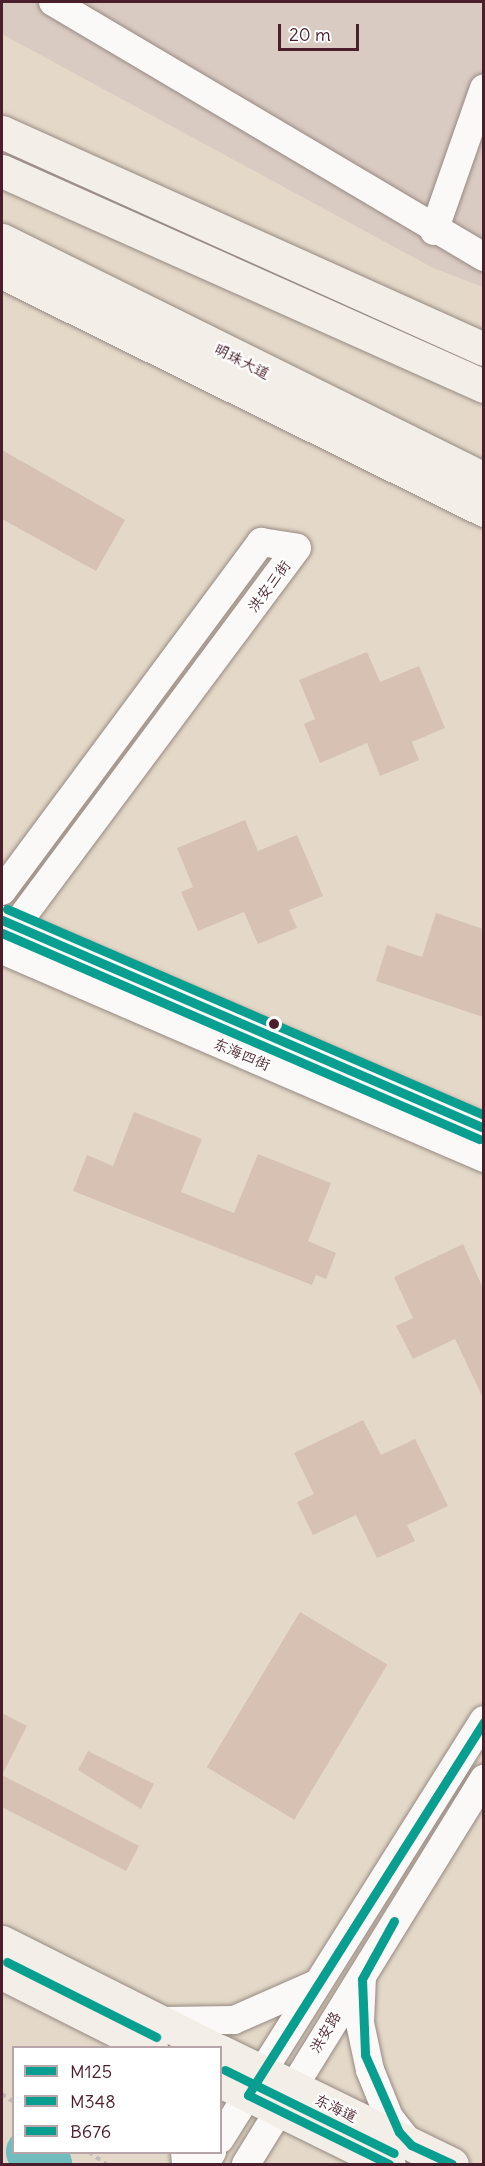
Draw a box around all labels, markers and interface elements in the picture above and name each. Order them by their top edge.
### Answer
scale bar [281,12,362,50]
text: 20 m [289,23,331,46]
street label: 明珠大道 [211,339,273,383]
street label: 洪安三街 [244,557,294,615]
unlabelled marker [268,1018,280,1030]
street label: 东海四街 [211,1034,273,1074]
street label: 洪安路 [306,2008,344,2056]
legend [12,2046,222,2154]
text: M125 [70,2060,112,2083]
text: M348 [70,2090,116,2113]
street label: 东海道 [312,2090,360,2126]
text: B676 [70,2120,111,2143]

